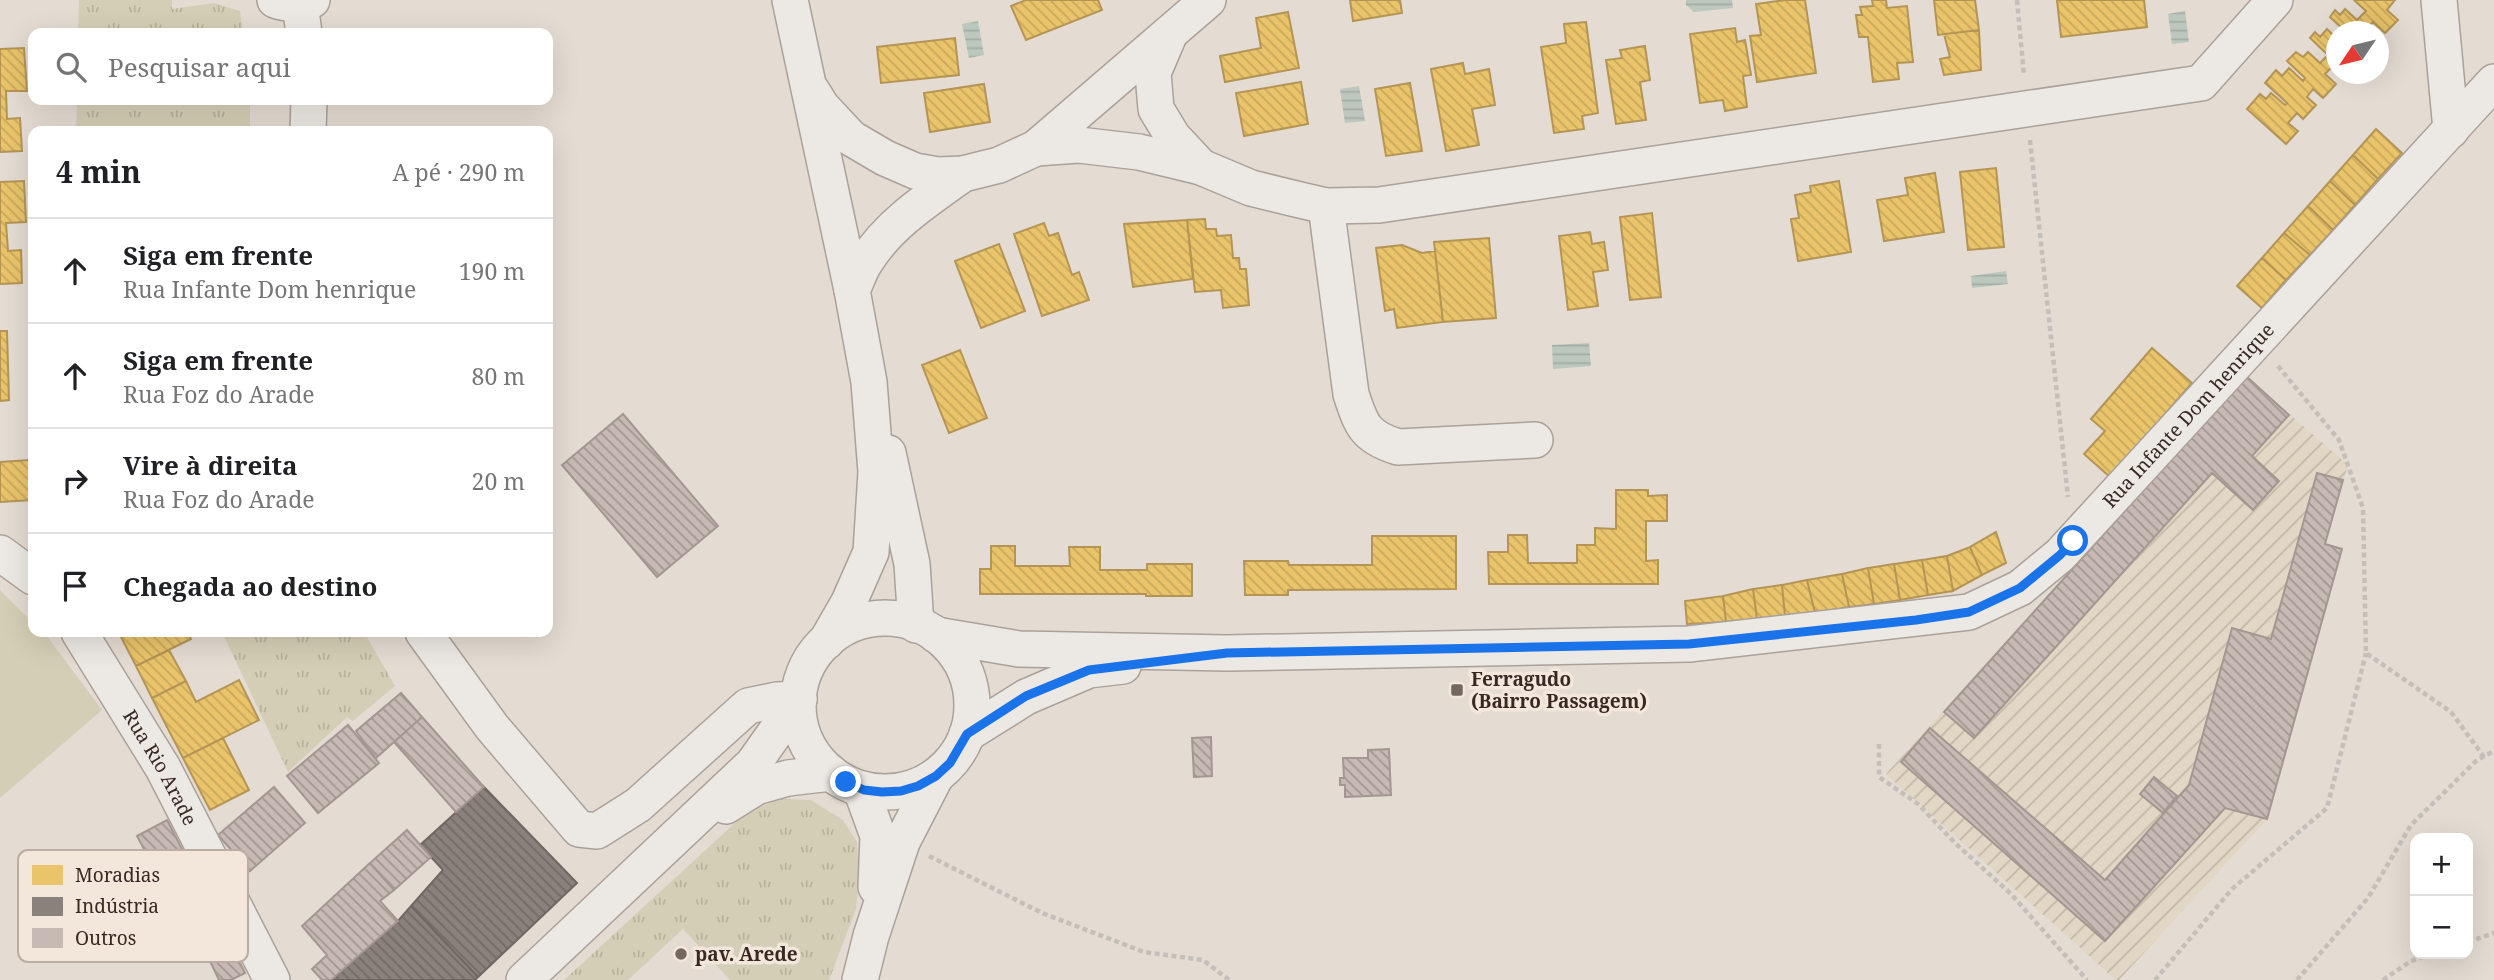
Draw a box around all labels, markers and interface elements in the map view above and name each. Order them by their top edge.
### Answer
north arrow [2326,21,2389,84]
search box [28,28,553,105]
icon: search [52,48,90,86]
text: Pesquisar aqui [108,49,291,85]
text: 4 min [56,151,141,192]
text: A pé · 290 m [392,156,525,188]
text: Siga em frente [123,237,313,273]
icon: ahead [56,252,94,290]
text: 190 m [459,255,525,287]
text: Rua Infante Dom henrique [123,273,416,305]
street label: Rua Infante Dom henrique [2097,317,2280,513]
text: Siga em frente [123,342,313,378]
icon: ahead [56,357,94,395]
text: 80 m [472,360,525,392]
text: Rua Foz do Arade [123,378,315,410]
text: Vire à direita [123,447,298,483]
icon: right [56,462,94,500]
text: 20 m [472,465,525,497]
text: Rua Foz do Arade [123,483,315,515]
route start [2057,525,2088,556]
icon: arrive [56,567,94,605]
text: Chegada ao destino [123,568,378,604]
place label: Ferragudo (Bairro Passagem) [1471,666,1647,714]
marker: Ferragudo (Bairro Passagem) [1449,682,1465,698]
street label: Rua Rio Arade [117,705,203,830]
route end [830,766,861,797]
map controls [2410,833,2473,959]
button: + [2410,833,2473,896]
legend [18,850,248,962]
text: Moradias [75,862,160,888]
text: Indústria [75,893,159,919]
button: − [2410,896,2473,959]
text: Outros [75,925,136,951]
place label: pav. Arede [695,941,798,967]
marker: pav. Arede [673,946,689,962]

